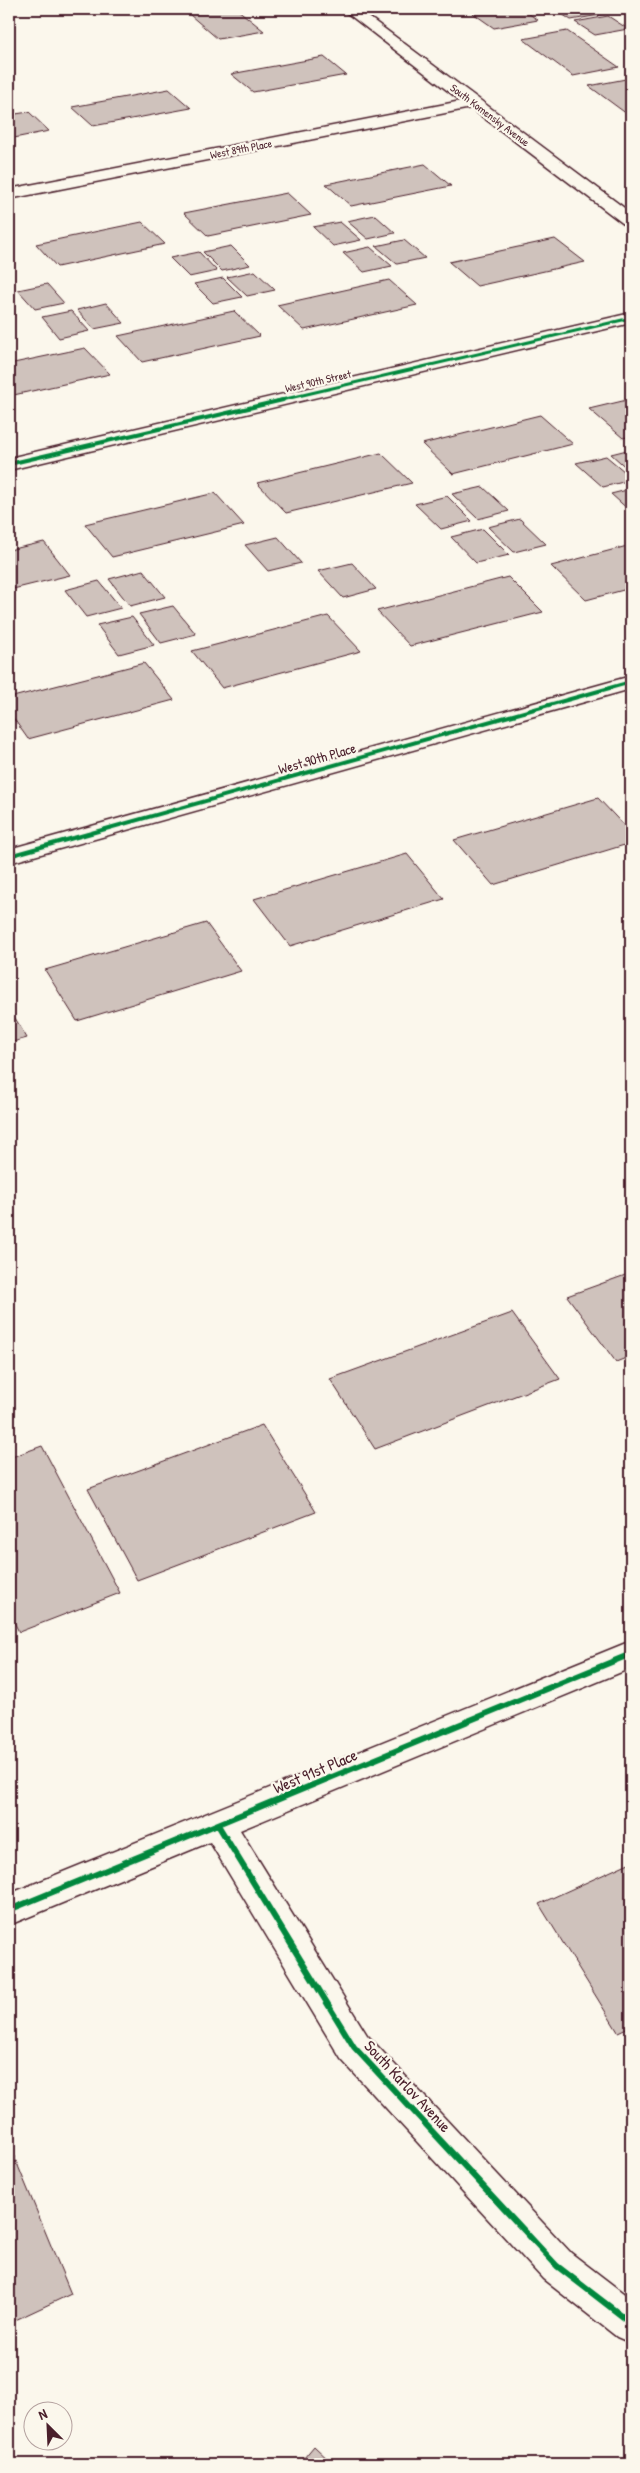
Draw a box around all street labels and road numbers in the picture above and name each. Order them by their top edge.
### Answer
street label: South Komensky Avenue [448,81,533,150]
street label: West 89th Place [209,136,274,162]
street label: West 90th Street [284,367,353,395]
street label: West 90th Place [276,738,358,778]
street label: West 91st Place [270,1743,361,1799]
street label: South Karlov Avenue [360,2035,457,2137]

